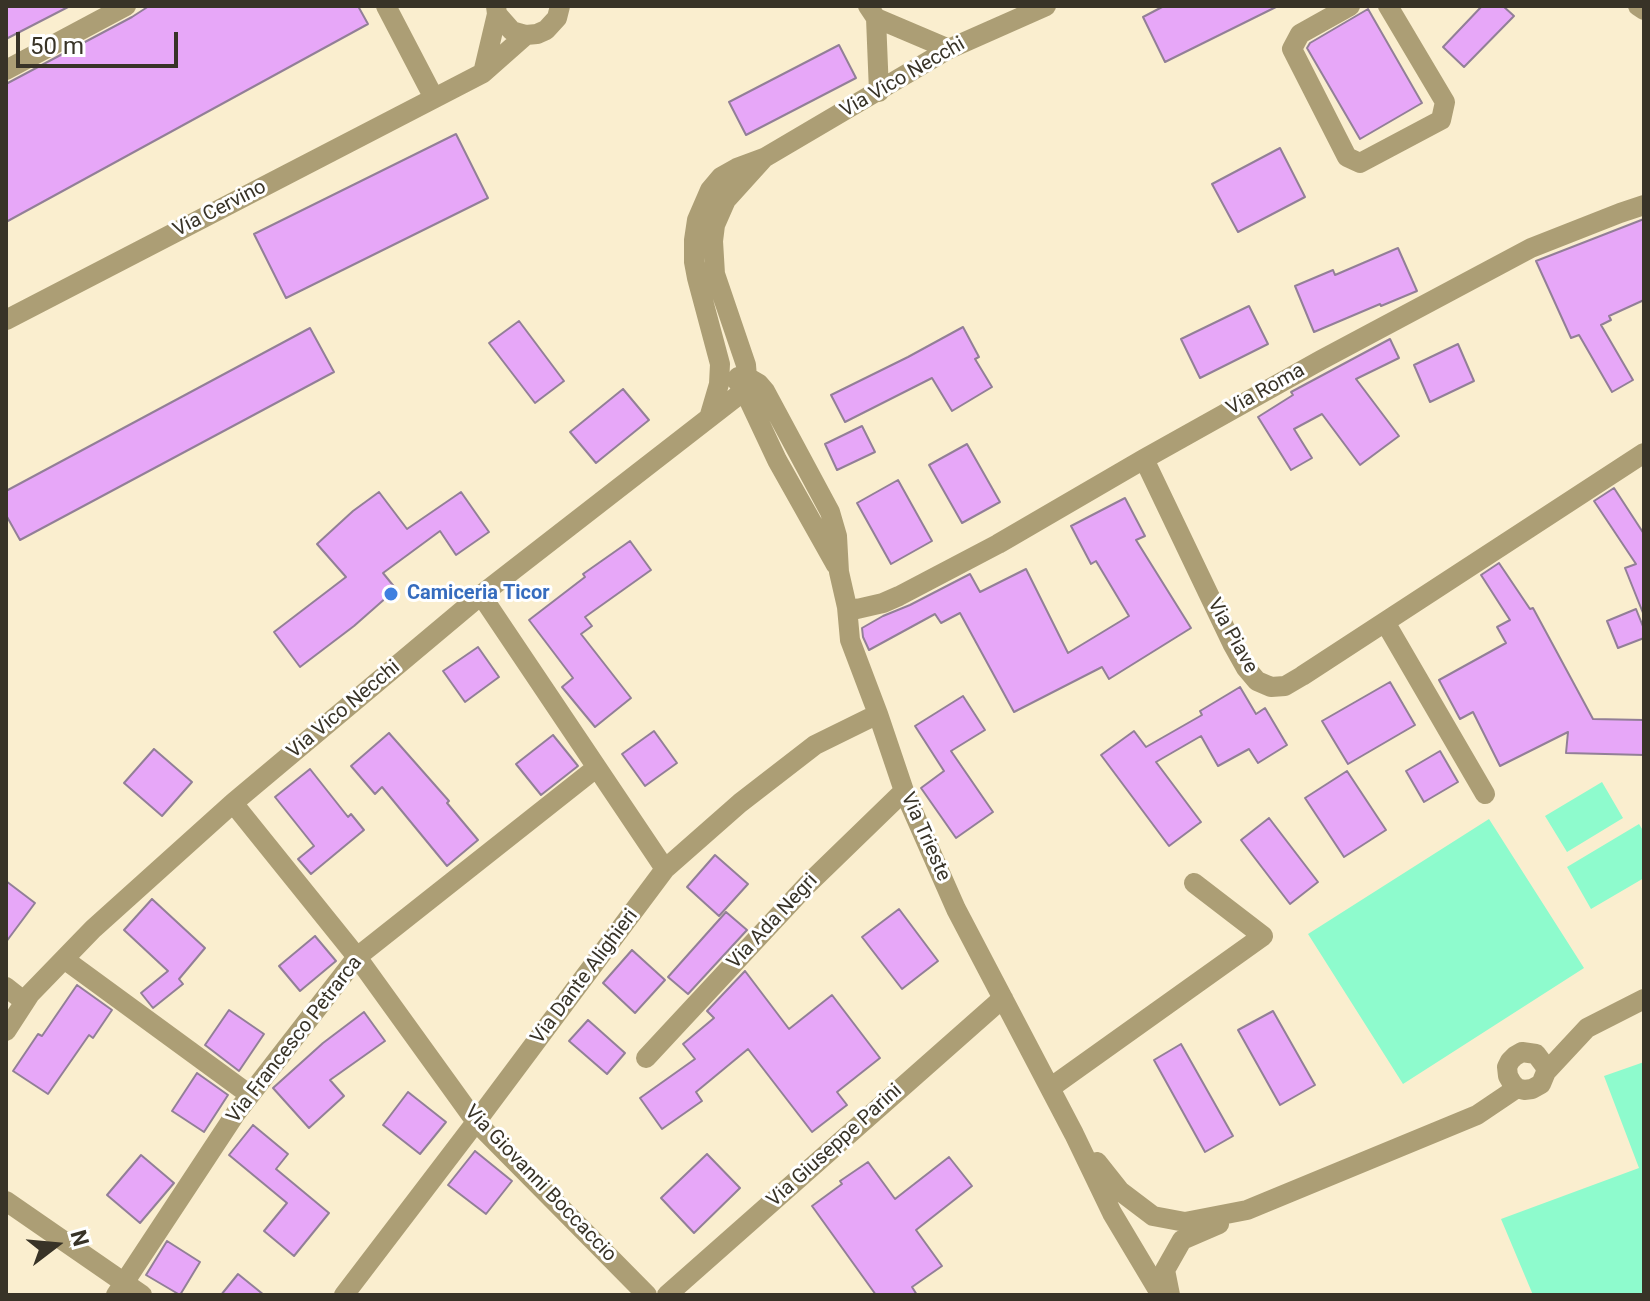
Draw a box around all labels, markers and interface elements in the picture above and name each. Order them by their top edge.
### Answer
scale bar [20,16,182,66]
text: 50 m [30,32,84,60]
street label: Via Vico Necchi [837,33,969,123]
street label: Via Cervino [170,175,270,243]
street label: Via Roma [1223,359,1309,421]
place label: Camiceria Ticor [407,582,550,606]
marker: Camiceria Ticor [382,585,400,603]
street label: Via Piave [1202,594,1262,678]
street label: Via Vico Necchi [283,656,405,764]
street label: Via Trieste [895,789,955,885]
street label: Via Ada Negri [723,869,823,975]
street label: Via Dante Alighieri [526,905,644,1049]
street label: Via Francesco Petrarca [222,952,368,1128]
street label: Via Giuseppe Parini [763,1079,907,1213]
street label: Via Giovanni Boccaccio [459,1101,621,1267]
north arrow [16,1205,96,1285]
text: N [65,1227,94,1249]

